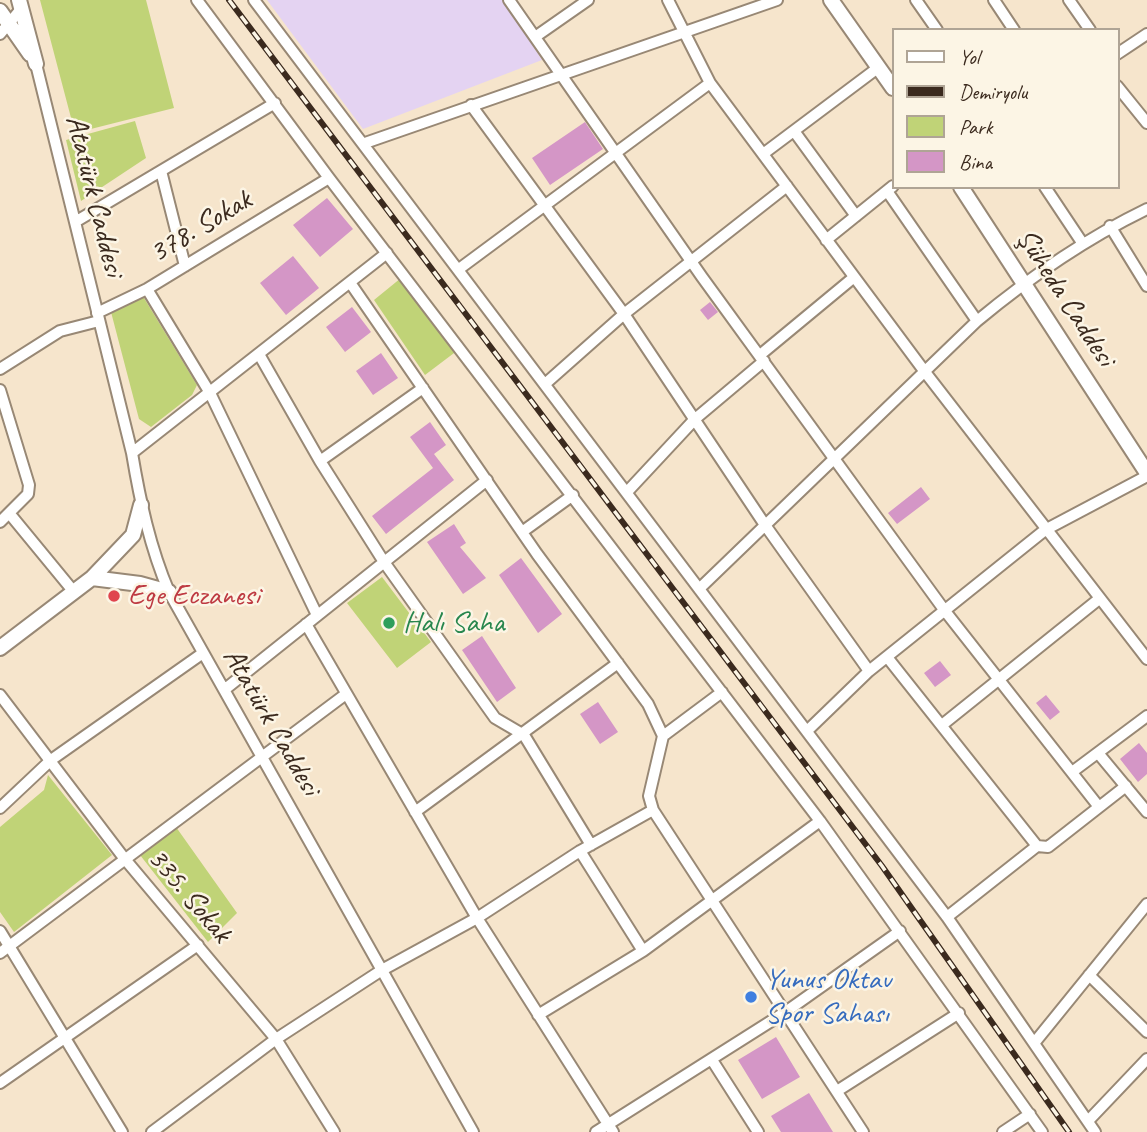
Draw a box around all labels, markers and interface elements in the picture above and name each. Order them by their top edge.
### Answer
legend [892,28,1119,189]
text: Yol [959,44,979,70]
text: Demiryolu [959,79,1027,105]
street label: Atatürk Caddesi [57,112,131,280]
text: Park [959,114,992,140]
text: Bina [959,149,992,175]
street label: 378. Sokak [144,183,258,271]
street label: Şüheda Caddesi [1007,222,1123,374]
place label: Ege Eczanesi [128,578,260,614]
marker: Ege Eczanesi [106,588,122,604]
place label: Halı Saha [403,605,504,641]
marker: Halı Saha [381,615,397,631]
street label: Atatürk Caddesi [214,642,328,802]
street label: 335. Sokak [139,841,239,951]
place label: Yunus Oktav Spor Sahası [765,962,891,1032]
marker: Yunus Oktav Spor Sahası [743,989,759,1005]

